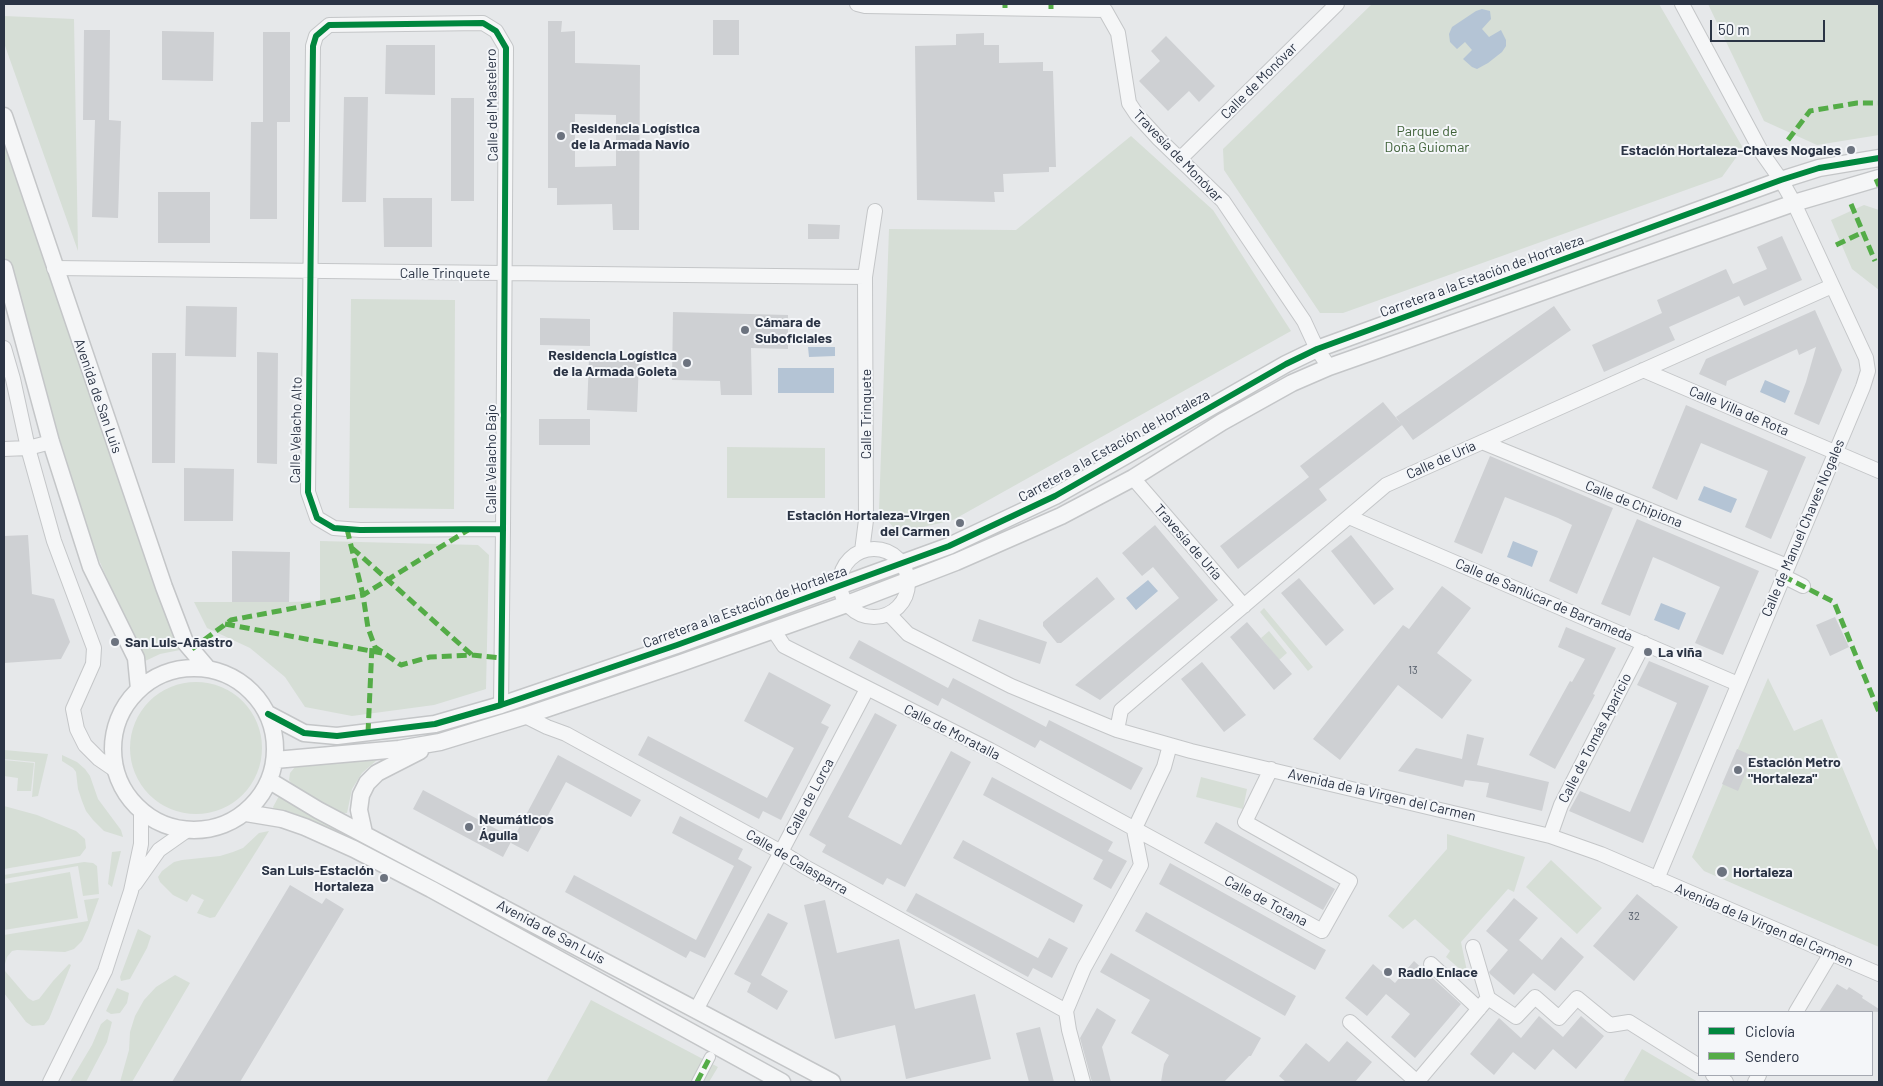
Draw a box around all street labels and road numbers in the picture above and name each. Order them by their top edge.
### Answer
street label: Calle de Monóvar [1217,39,1301,123]
street label: Calle del Mastelero [483,48,501,162]
street label: Travesía de Monóvar [1130,106,1226,206]
street label: Carretera a la Estación de Hortaleza [1378,231,1586,321]
street label: Calle Trinquete [400,265,490,281]
street label: Avenida de San Luis [71,337,125,455]
street label: Calle Trinquete [858,369,874,459]
street label: Calle Velacho Alto [287,376,305,484]
street label: Calle Villa de Rota [1687,382,1791,440]
street label: Carretera a la Estación de Hortaleza [1015,386,1213,506]
street label: Calle Velacho Bajo [483,404,499,514]
street label: Calle de Uría [1404,437,1478,483]
street label: Calle de Manuel Chaves Nogales [1758,437,1848,619]
street label: Calle de Chipiona [1583,477,1685,531]
street label: Travesía de Uría [1151,501,1225,583]
street label: Calle de Sanlúcar de Barrameda [1453,555,1635,645]
street label: Carretera a la Estación de Hortaleza [641,562,849,652]
street label: Calle de Tomás Aparicio [1555,670,1635,806]
street label: Calle de Moratalla [901,700,1003,764]
street label: Calle de Lorca [783,755,837,839]
street label: Avenida de la Virgen del Carmen [1287,765,1477,825]
street label: Calle de Calasparra [743,826,851,898]
street label: Calle de Totana [1222,872,1310,930]
street label: Avenida de la Virgen del Carmen [1672,880,1856,970]
street label: Avenida de San Luis [494,896,608,968]

